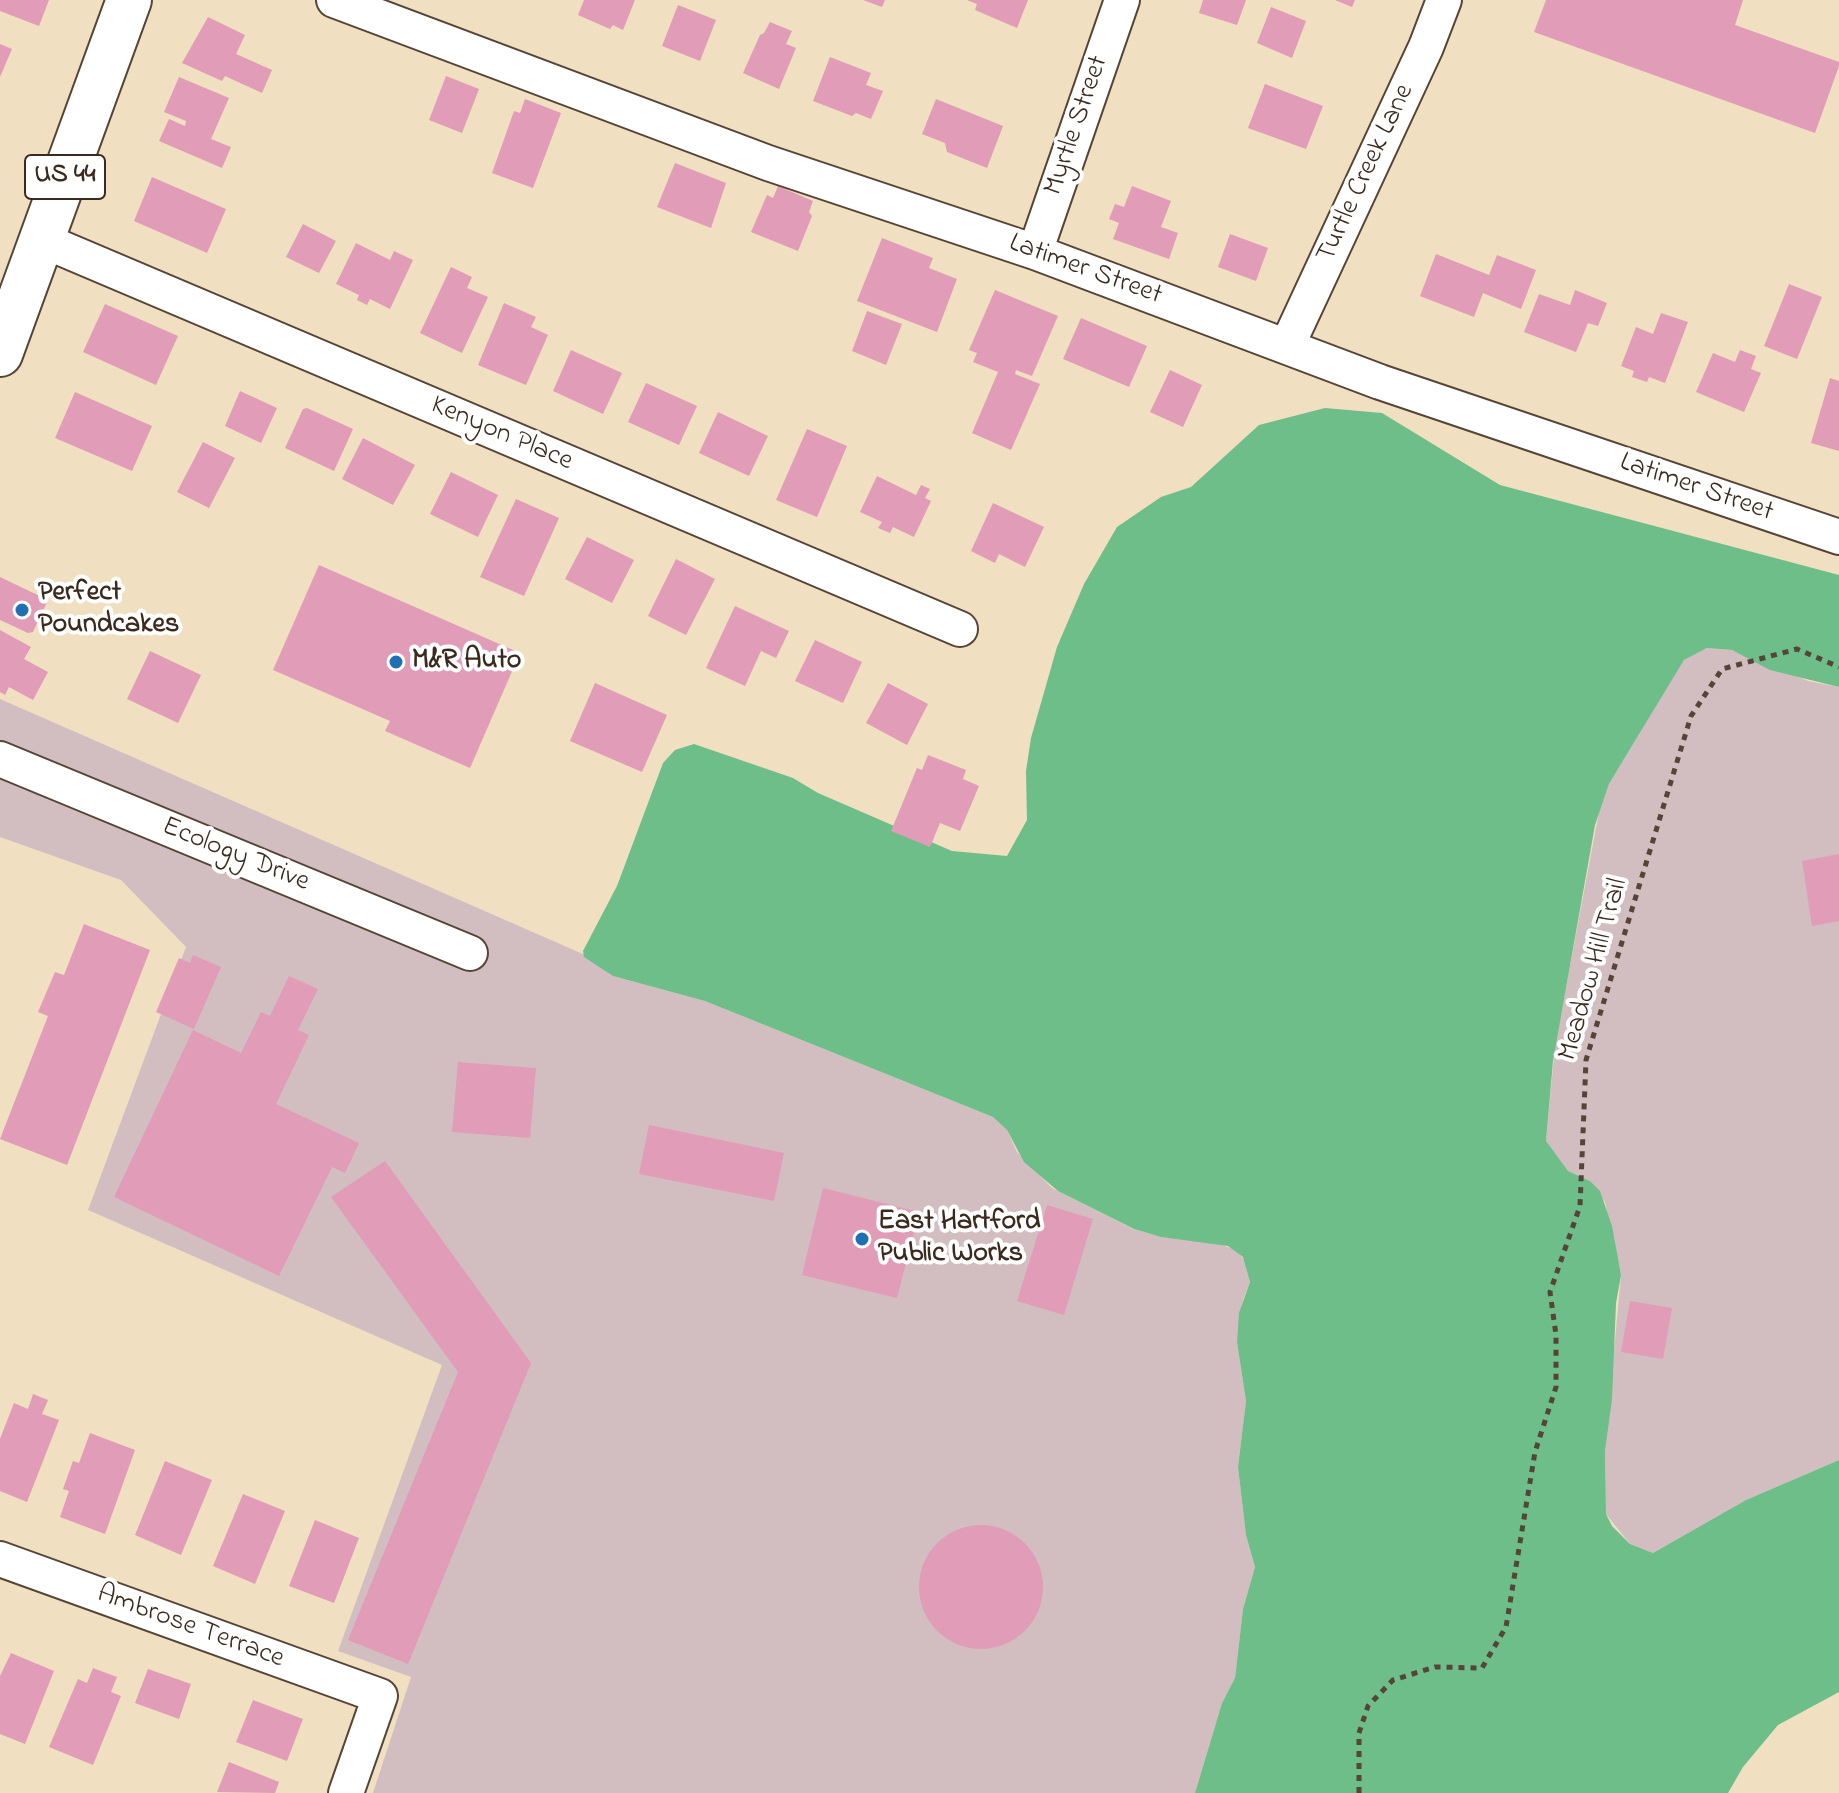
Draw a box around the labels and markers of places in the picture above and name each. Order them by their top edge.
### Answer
place label: Perfect Poundcakes [38,577,179,643]
marker: Perfect Poundcakes [13,601,31,619]
place label: M&R Auto [412,645,521,679]
marker: M&R Auto [387,653,405,671]
place label: East Hartford Public Works [878,1206,1041,1272]
marker: East Hartford Public Works [853,1230,871,1248]

